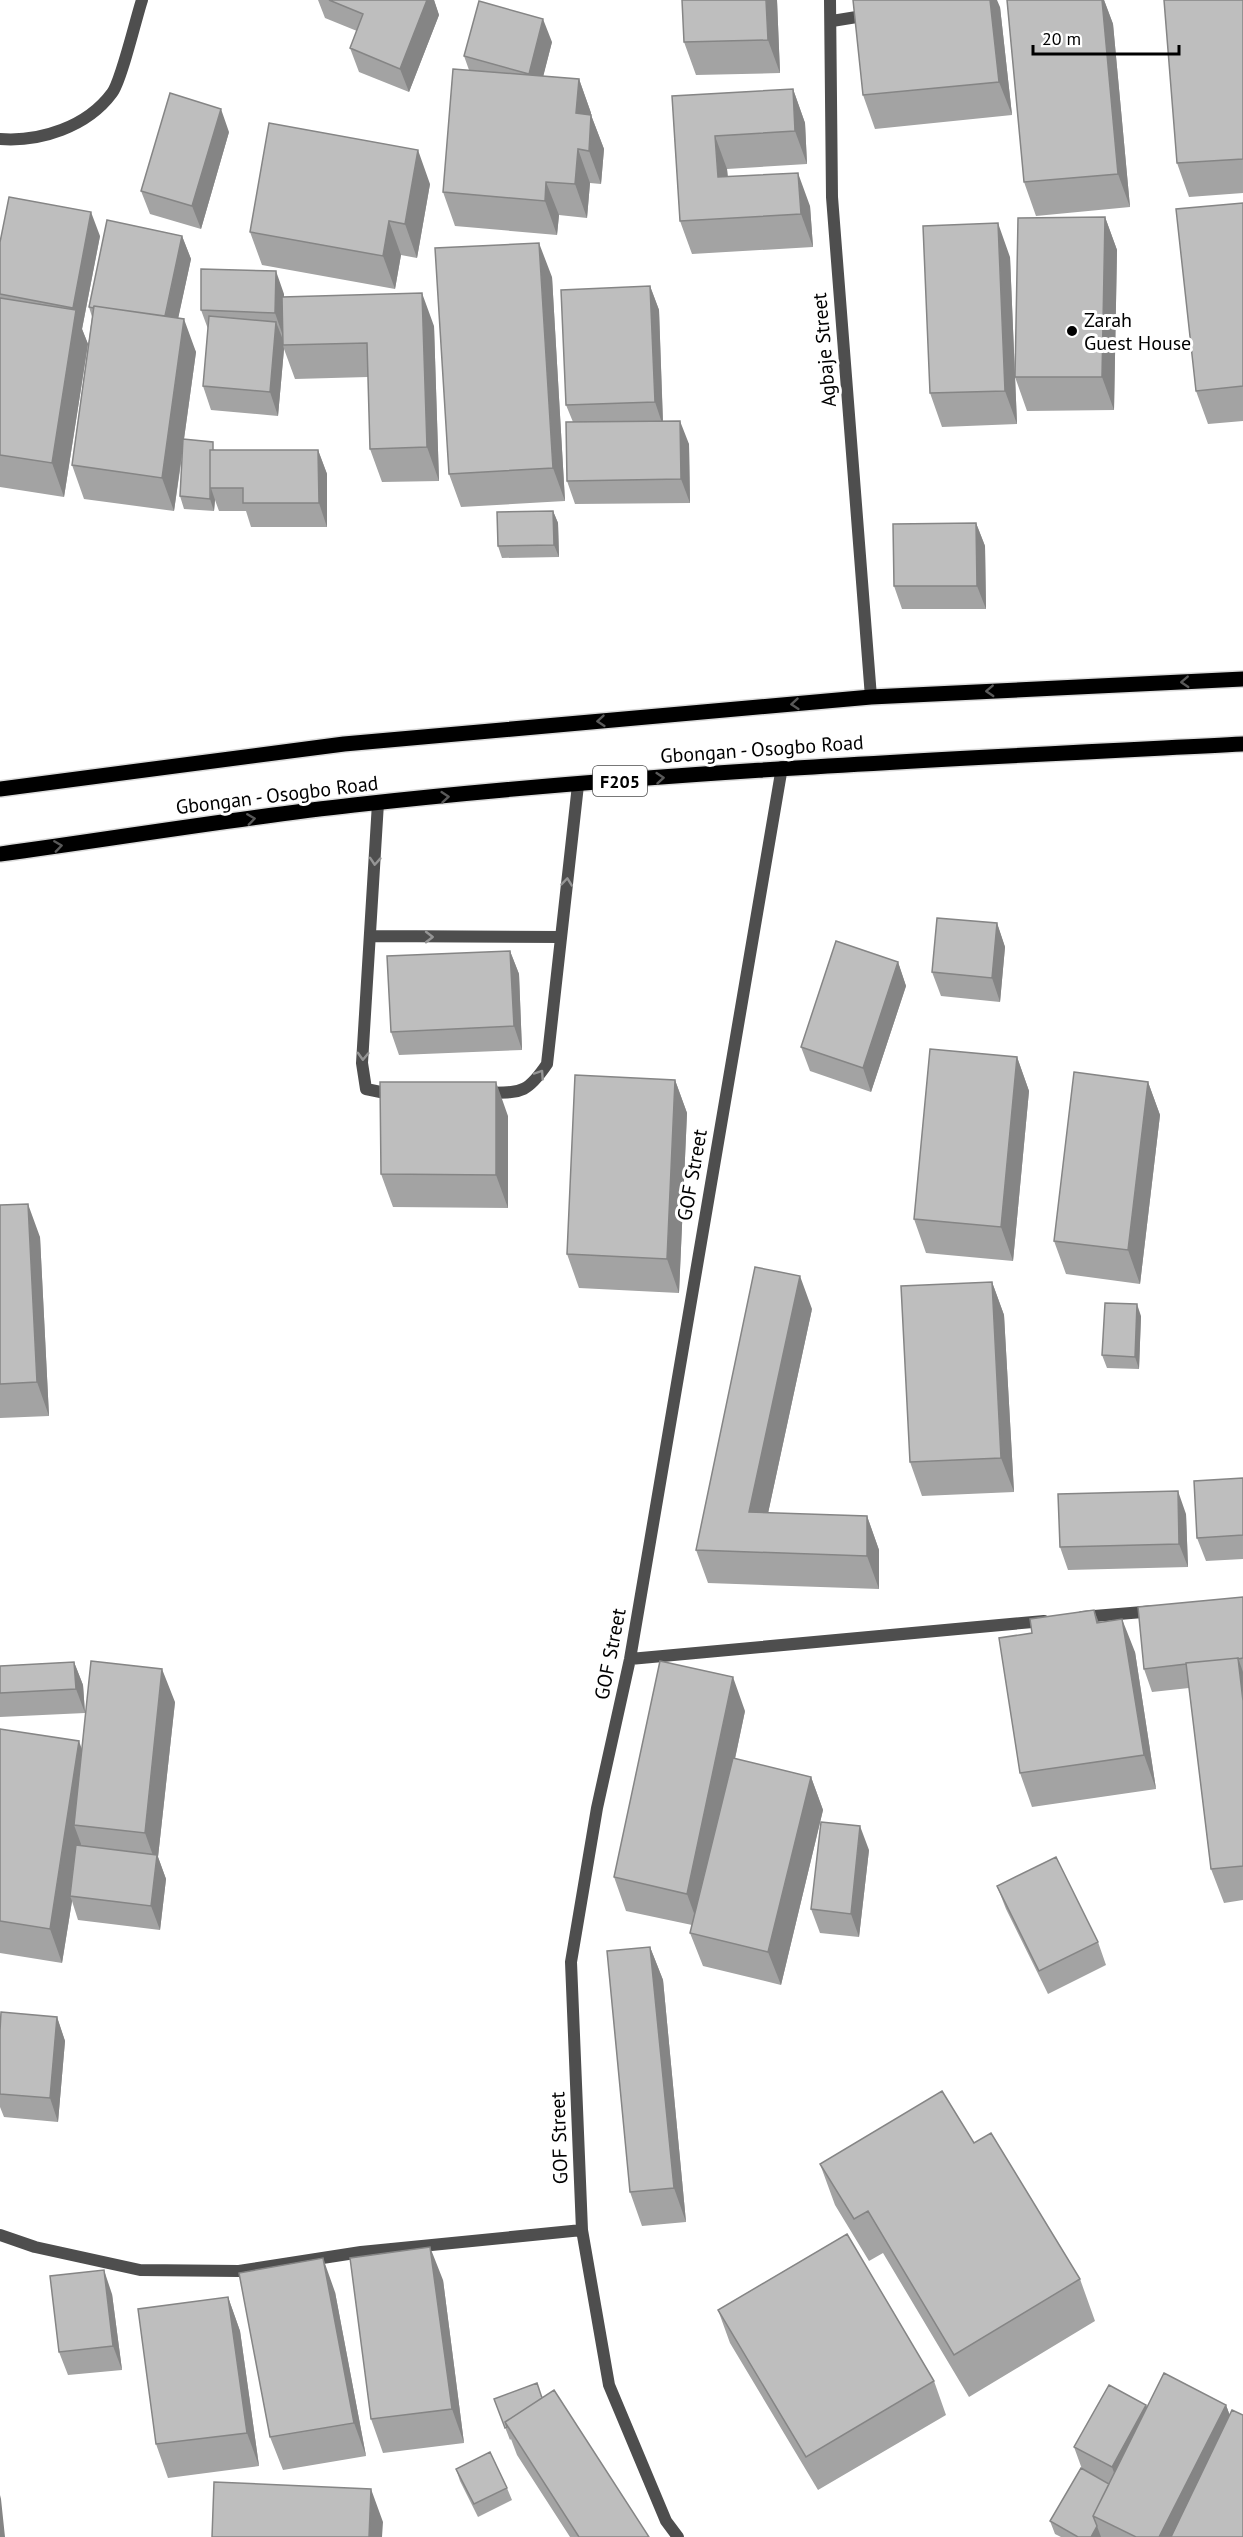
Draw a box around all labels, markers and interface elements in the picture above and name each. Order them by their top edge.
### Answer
scale bar [1033,18,1178,56]
text: 20 m [1042,27,1081,50]
street label: Agbaje Street [806,291,842,408]
place label: Zarah Guest House [1084,307,1191,356]
marker: Zarah Guest House [1065,324,1079,338]
one-way arrow [1180,675,1189,688]
one-way arrow [985,685,994,698]
one-way arrow [791,697,800,710]
one-way arrow [596,714,606,727]
street label: Gbongan - Osogbo Road [659,729,865,769]
road number: F205 [593,766,647,796]
street label: Gbongan - Osogbo Road [174,770,380,820]
one-way arrow [655,772,664,785]
one-way arrow [440,791,449,804]
one-way arrow [246,814,256,826]
one-way arrow [53,840,63,852]
one-way arrow [368,857,381,866]
one-way arrow [560,878,573,887]
one-way arrow [424,931,433,943]
one-way arrow [357,1051,369,1060]
one-way arrow [533,1070,544,1081]
street label: GOF Street [671,1127,713,1223]
street label: GOF Street [588,1606,632,1702]
street label: GOF Street [544,2091,574,2185]

